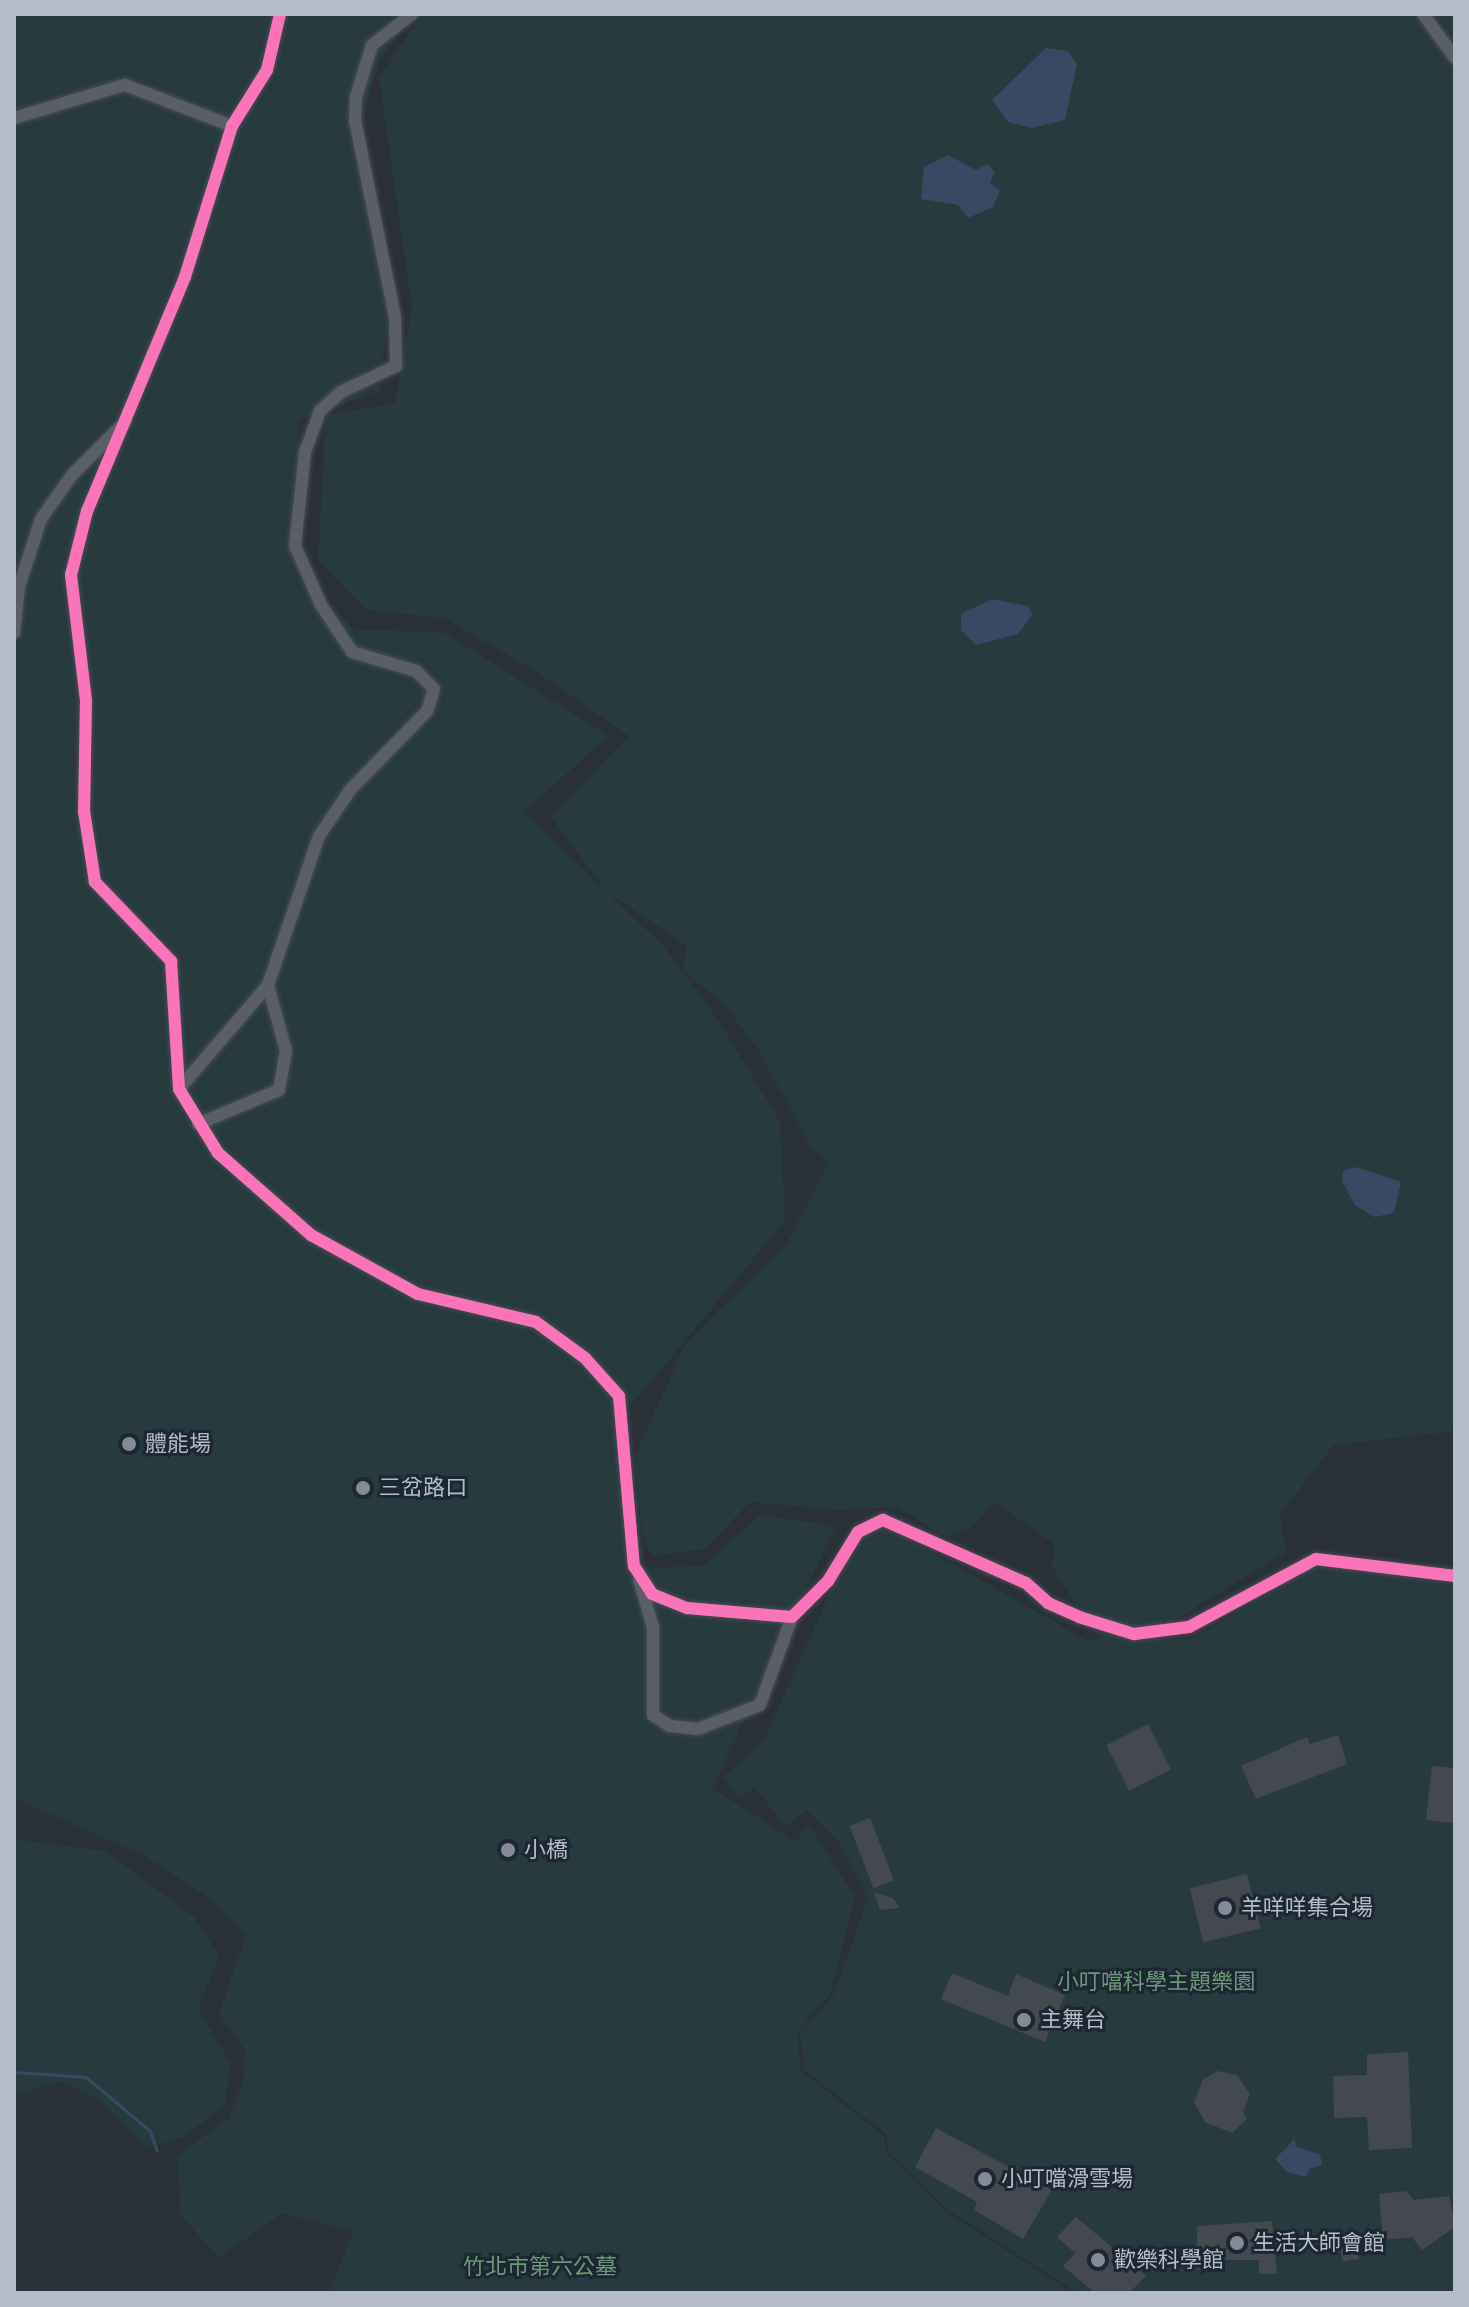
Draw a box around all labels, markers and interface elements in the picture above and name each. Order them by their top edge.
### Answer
place label: 體能場 [145,1431,211,1457]
marker: 體能場 [120,1435,138,1453]
place label: 三岔路口 [379,1475,467,1501]
marker: 三岔路口 [354,1479,372,1497]
place label: 小橋 [524,1837,568,1863]
marker: 小橋 [499,1841,517,1859]
place label: 羊咩咩集合場 [1241,1895,1373,1921]
marker: 羊咩咩集合場 [1216,1899,1234,1917]
park label: 小叮噹科學主題樂園 [1057,1969,1255,1995]
place label: 主舞台 [1040,2007,1106,2033]
marker: 主舞台 [1015,2011,1033,2029]
place label: 小叮噹滑雪場 [1001,2166,1133,2192]
marker: 小叮噹滑雪場 [976,2170,994,2188]
place label: 生活大師會館 [1253,2230,1385,2256]
marker: 生活大師會館 [1228,2234,1246,2252]
place label: 歡樂科學館 [1114,2247,1224,2273]
marker: 歡樂科學館 [1089,2251,1107,2269]
park label: 竹北市第六公墓 [463,2254,617,2280]

